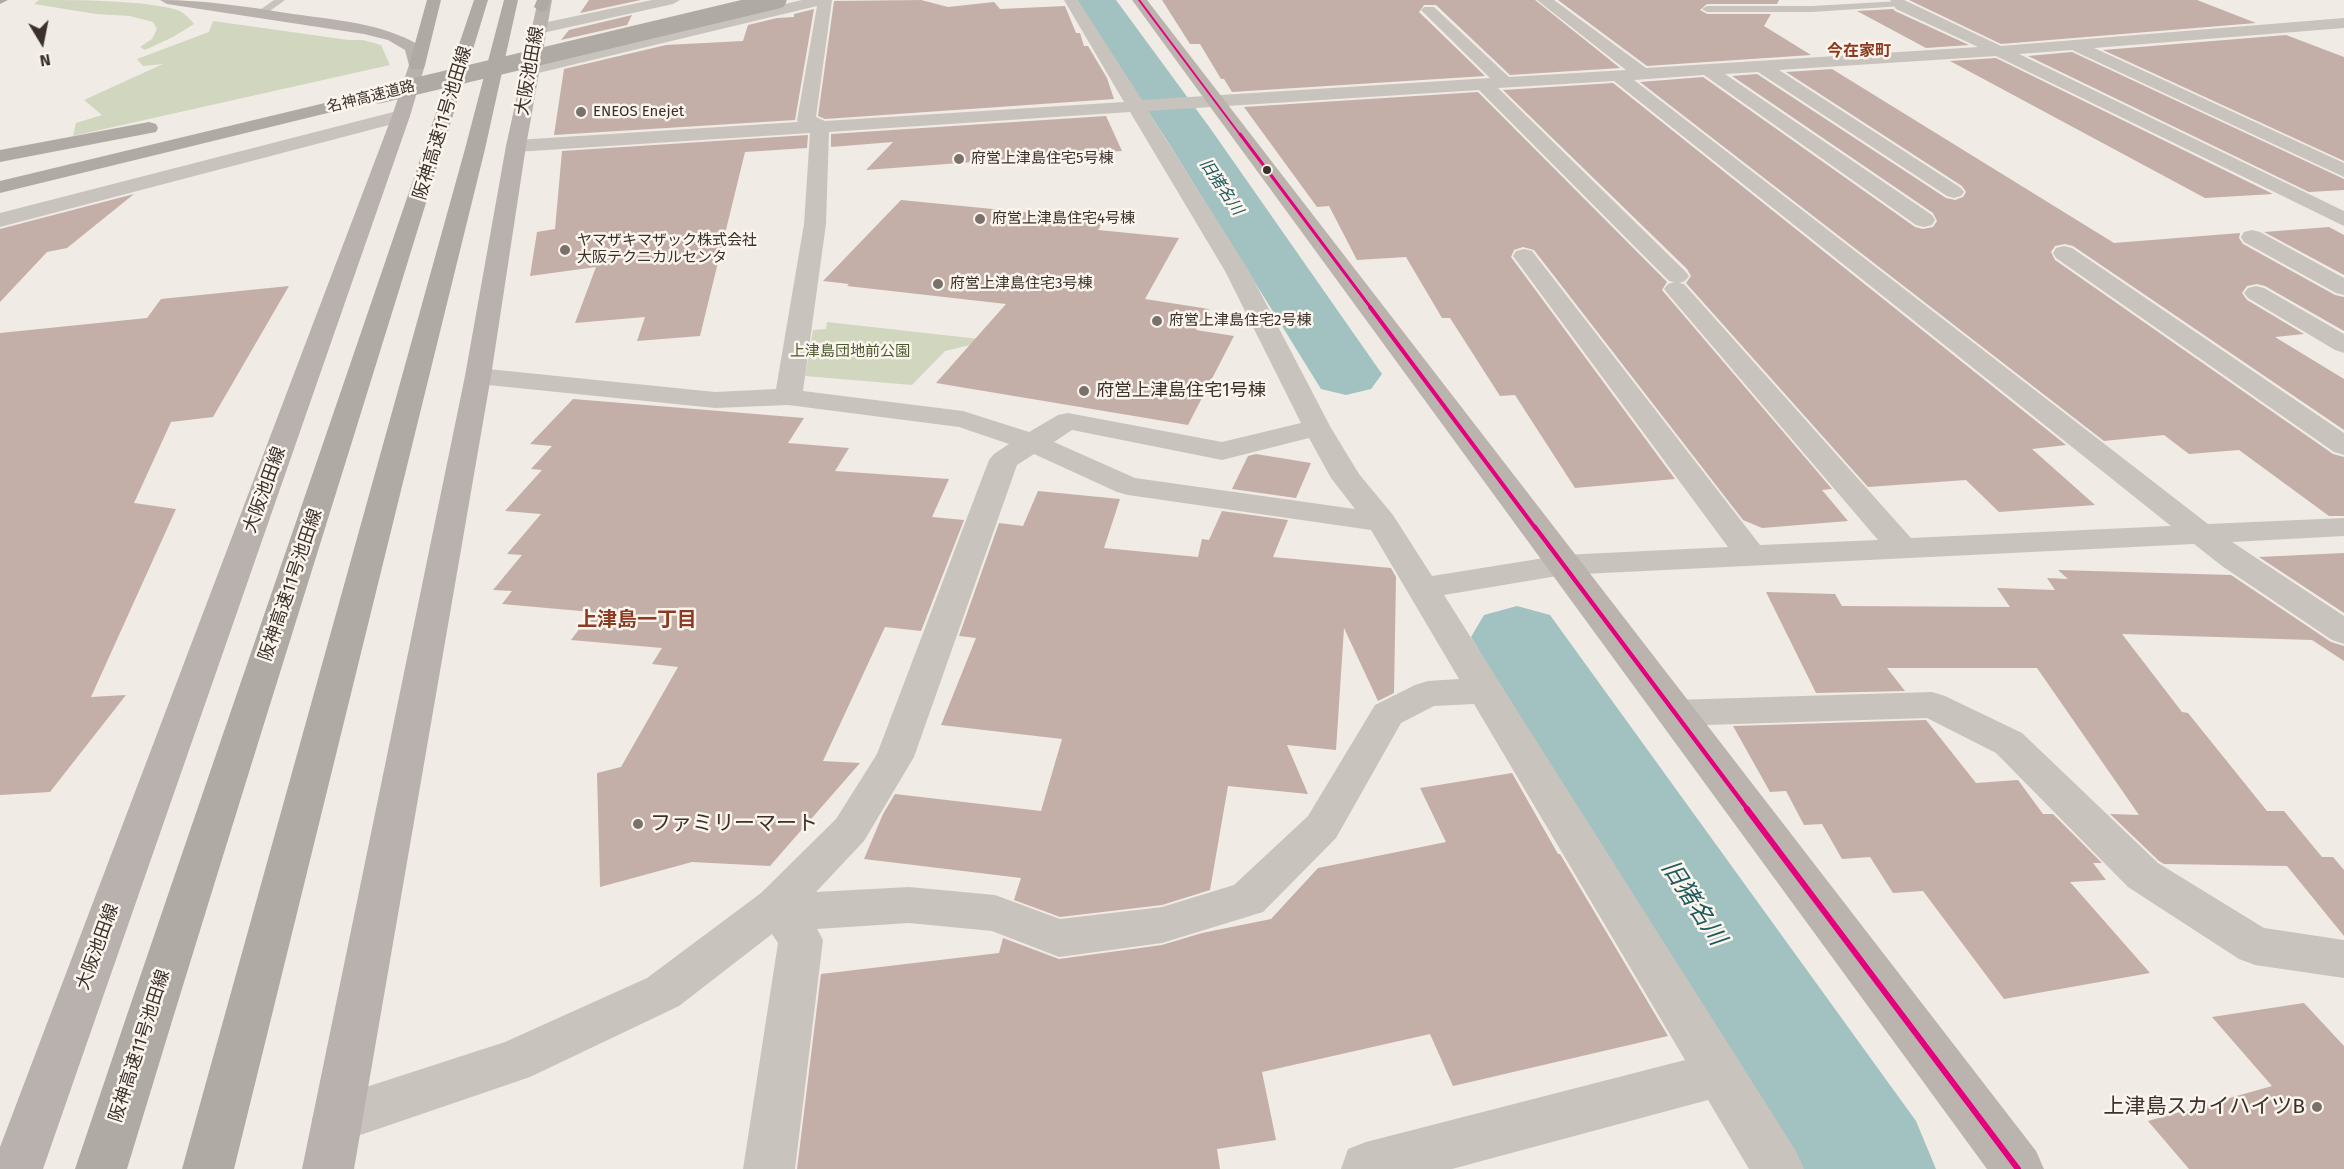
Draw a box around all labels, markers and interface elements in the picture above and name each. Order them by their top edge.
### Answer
north arrow [12,12,72,72]
street label: 大阪池田線 [512,25,548,117]
district label: 今在家町 [1827,42,1891,62]
street label: 阪神高速11号池田線 [409,44,477,202]
text: N [38,50,52,70]
street label: 名神高速道路 [325,77,417,117]
place label: ENEOS Enejet [593,103,684,121]
marker: ENEOS Enejet [574,105,588,119]
place label: 府営上津島住宅5号棟 [971,150,1114,168]
marker: 府営上津島住宅5号棟 [952,152,966,166]
water label: 旧猪名川 [1195,155,1247,219]
unlabelled marker [1261,164,1273,176]
place label: 府営上津島住宅4号棟 [992,210,1135,228]
marker: 府営上津島住宅4号棟 [973,212,987,226]
place label: ヤマザキマザック株式会社 大阪テクニカルセンタ [577,232,757,267]
marker: ヤマザキマザック株式会社 大阪テクニカルセンタ [558,243,572,257]
place label: 府営上津島住宅3号棟 [950,275,1092,293]
marker: 府営上津島住宅3号棟 [931,277,945,291]
place label: 府営上津島住宅2号棟 [1169,312,1311,330]
marker: 府営上津島住宅2号棟 [1150,314,1164,328]
park label: 上津島団地前公園 [790,343,910,361]
place label: 府営上津島住宅1号棟 [1096,380,1266,402]
marker: 府営上津島住宅1号棟 [1077,384,1091,398]
street label: 大阪池田線 [239,444,291,536]
street label: 阪神高速11号池田線 [255,506,327,664]
district label: 上津島一丁目 [577,608,697,632]
place label: ファミリーマート [650,811,818,837]
marker: ファミリーマート [631,817,645,831]
water label: 旧猪名川 [1655,855,1731,951]
street label: 大阪池田線 [72,901,124,993]
street label: 阪神高速11号池田線 [105,967,175,1125]
place label: 上津島スカイハイツB [2103,1094,2305,1120]
marker: 上津島スカイハイツB [2310,1100,2324,1114]

